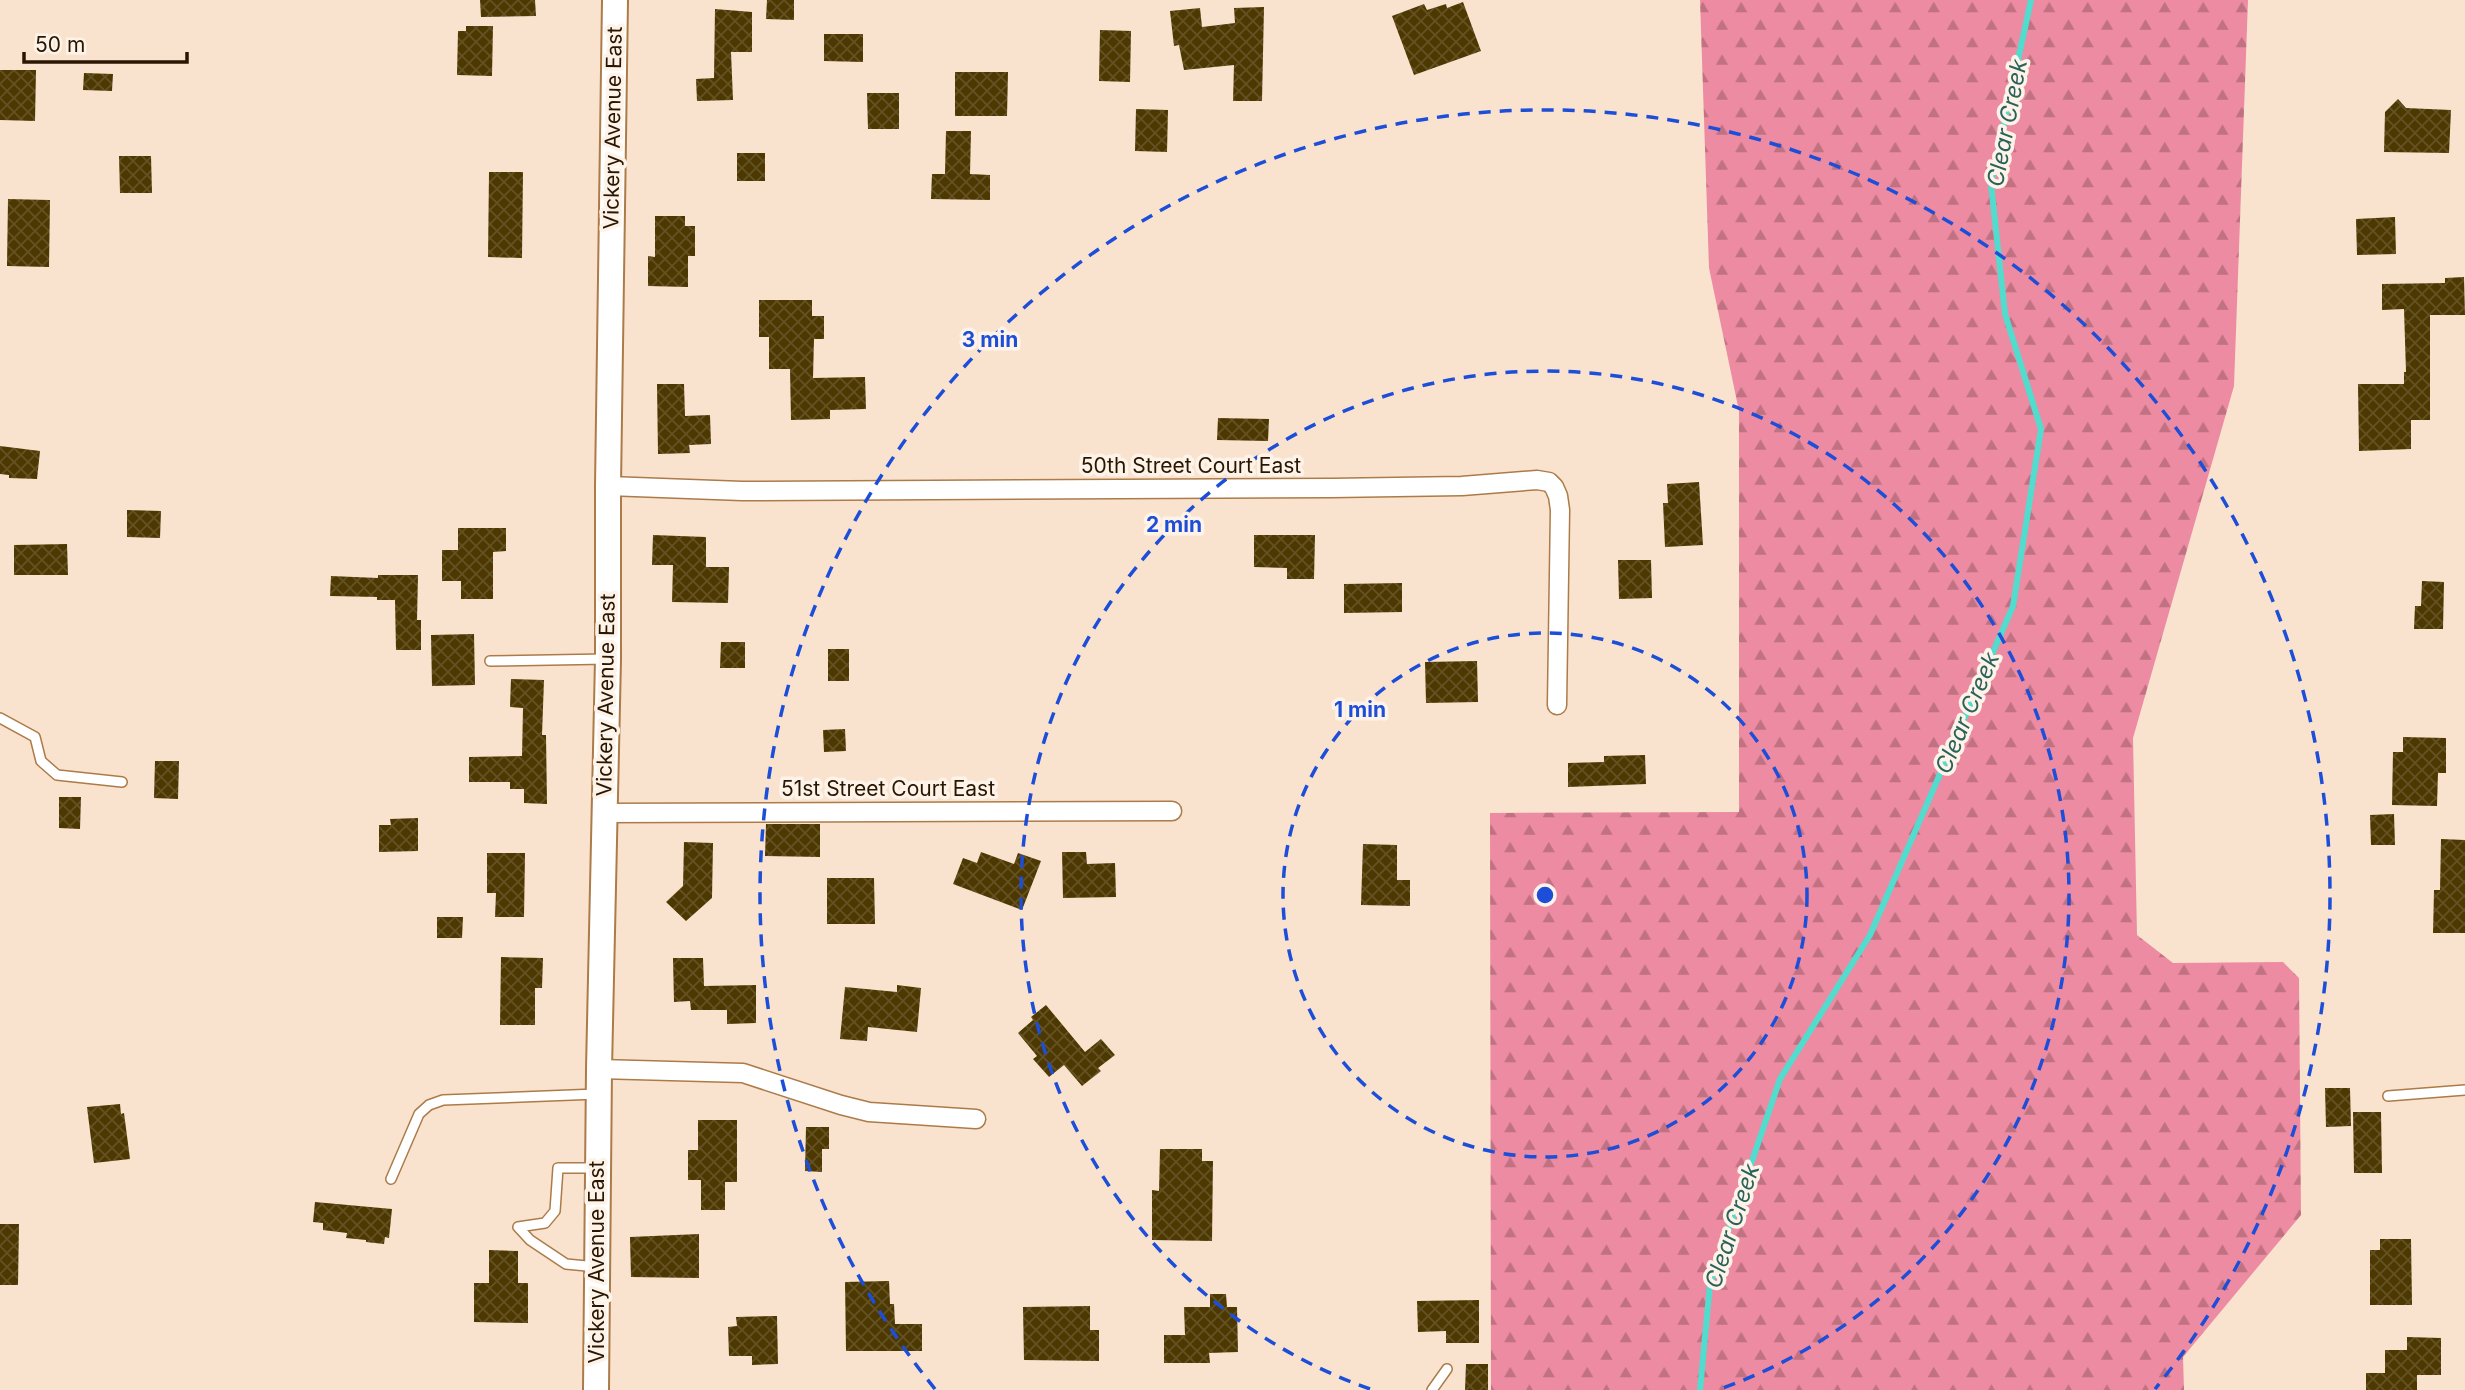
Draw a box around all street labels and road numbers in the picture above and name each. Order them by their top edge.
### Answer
street label: Vickery Avenue East [598,26,627,230]
street label: 50th Street Court East [1081,453,1301,478]
street label: Vickery Avenue East [591,593,620,797]
street label: 51st Street Court East [781,776,995,801]
street label: Vickery Avenue East [584,1160,609,1363]

